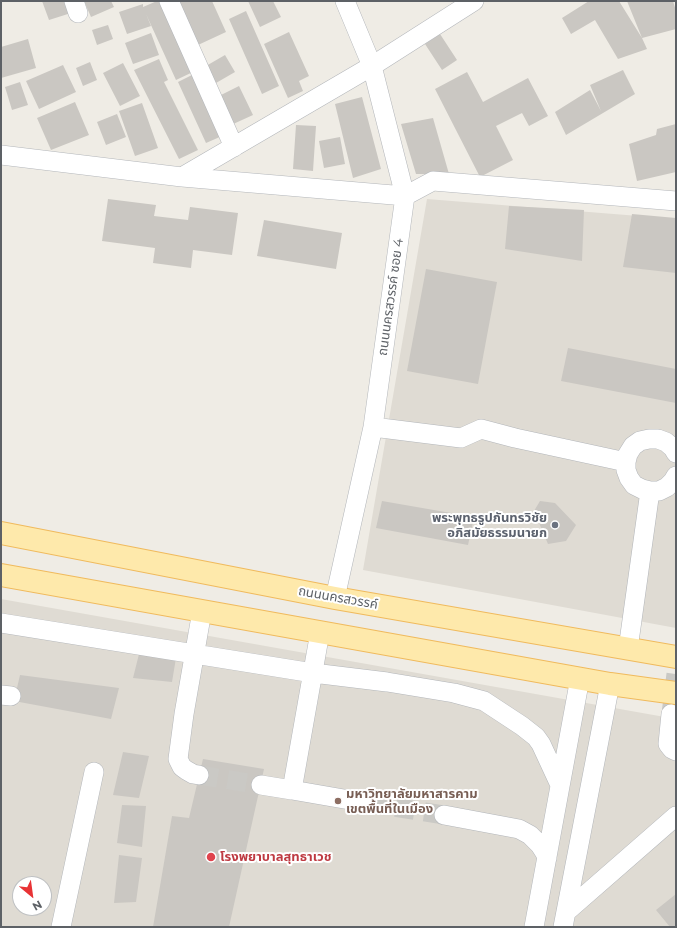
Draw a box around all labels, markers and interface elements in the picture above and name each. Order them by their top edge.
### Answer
street label: ถนนนครสวรรค์ ซอย 4 [375,237,407,357]
place label: พระพุทธรูปกันทรวิชัย อภิสมัยธรรมนายก [432,510,547,541]
marker: พระพุทธรูปกันทรวิชัย อภิสมัยธรรมนายก [550,520,560,530]
street label: ถนนนครสวรรค์ [297,583,379,613]
place label: มหาวิทยาลัยมหาสารคาม เขตพื้นที่ในเมือง [346,786,478,817]
marker: มหาวิทยาลัยมหาสารคาม เขตพื้นที่ในเมือง [333,796,343,806]
place label: โรงพยาบาลสุทธาเวช [220,849,331,865]
marker: โรงพยาบาลสุทธาเวช [205,851,217,863]
north arrow [12,876,52,916]
text: N [30,897,45,914]

